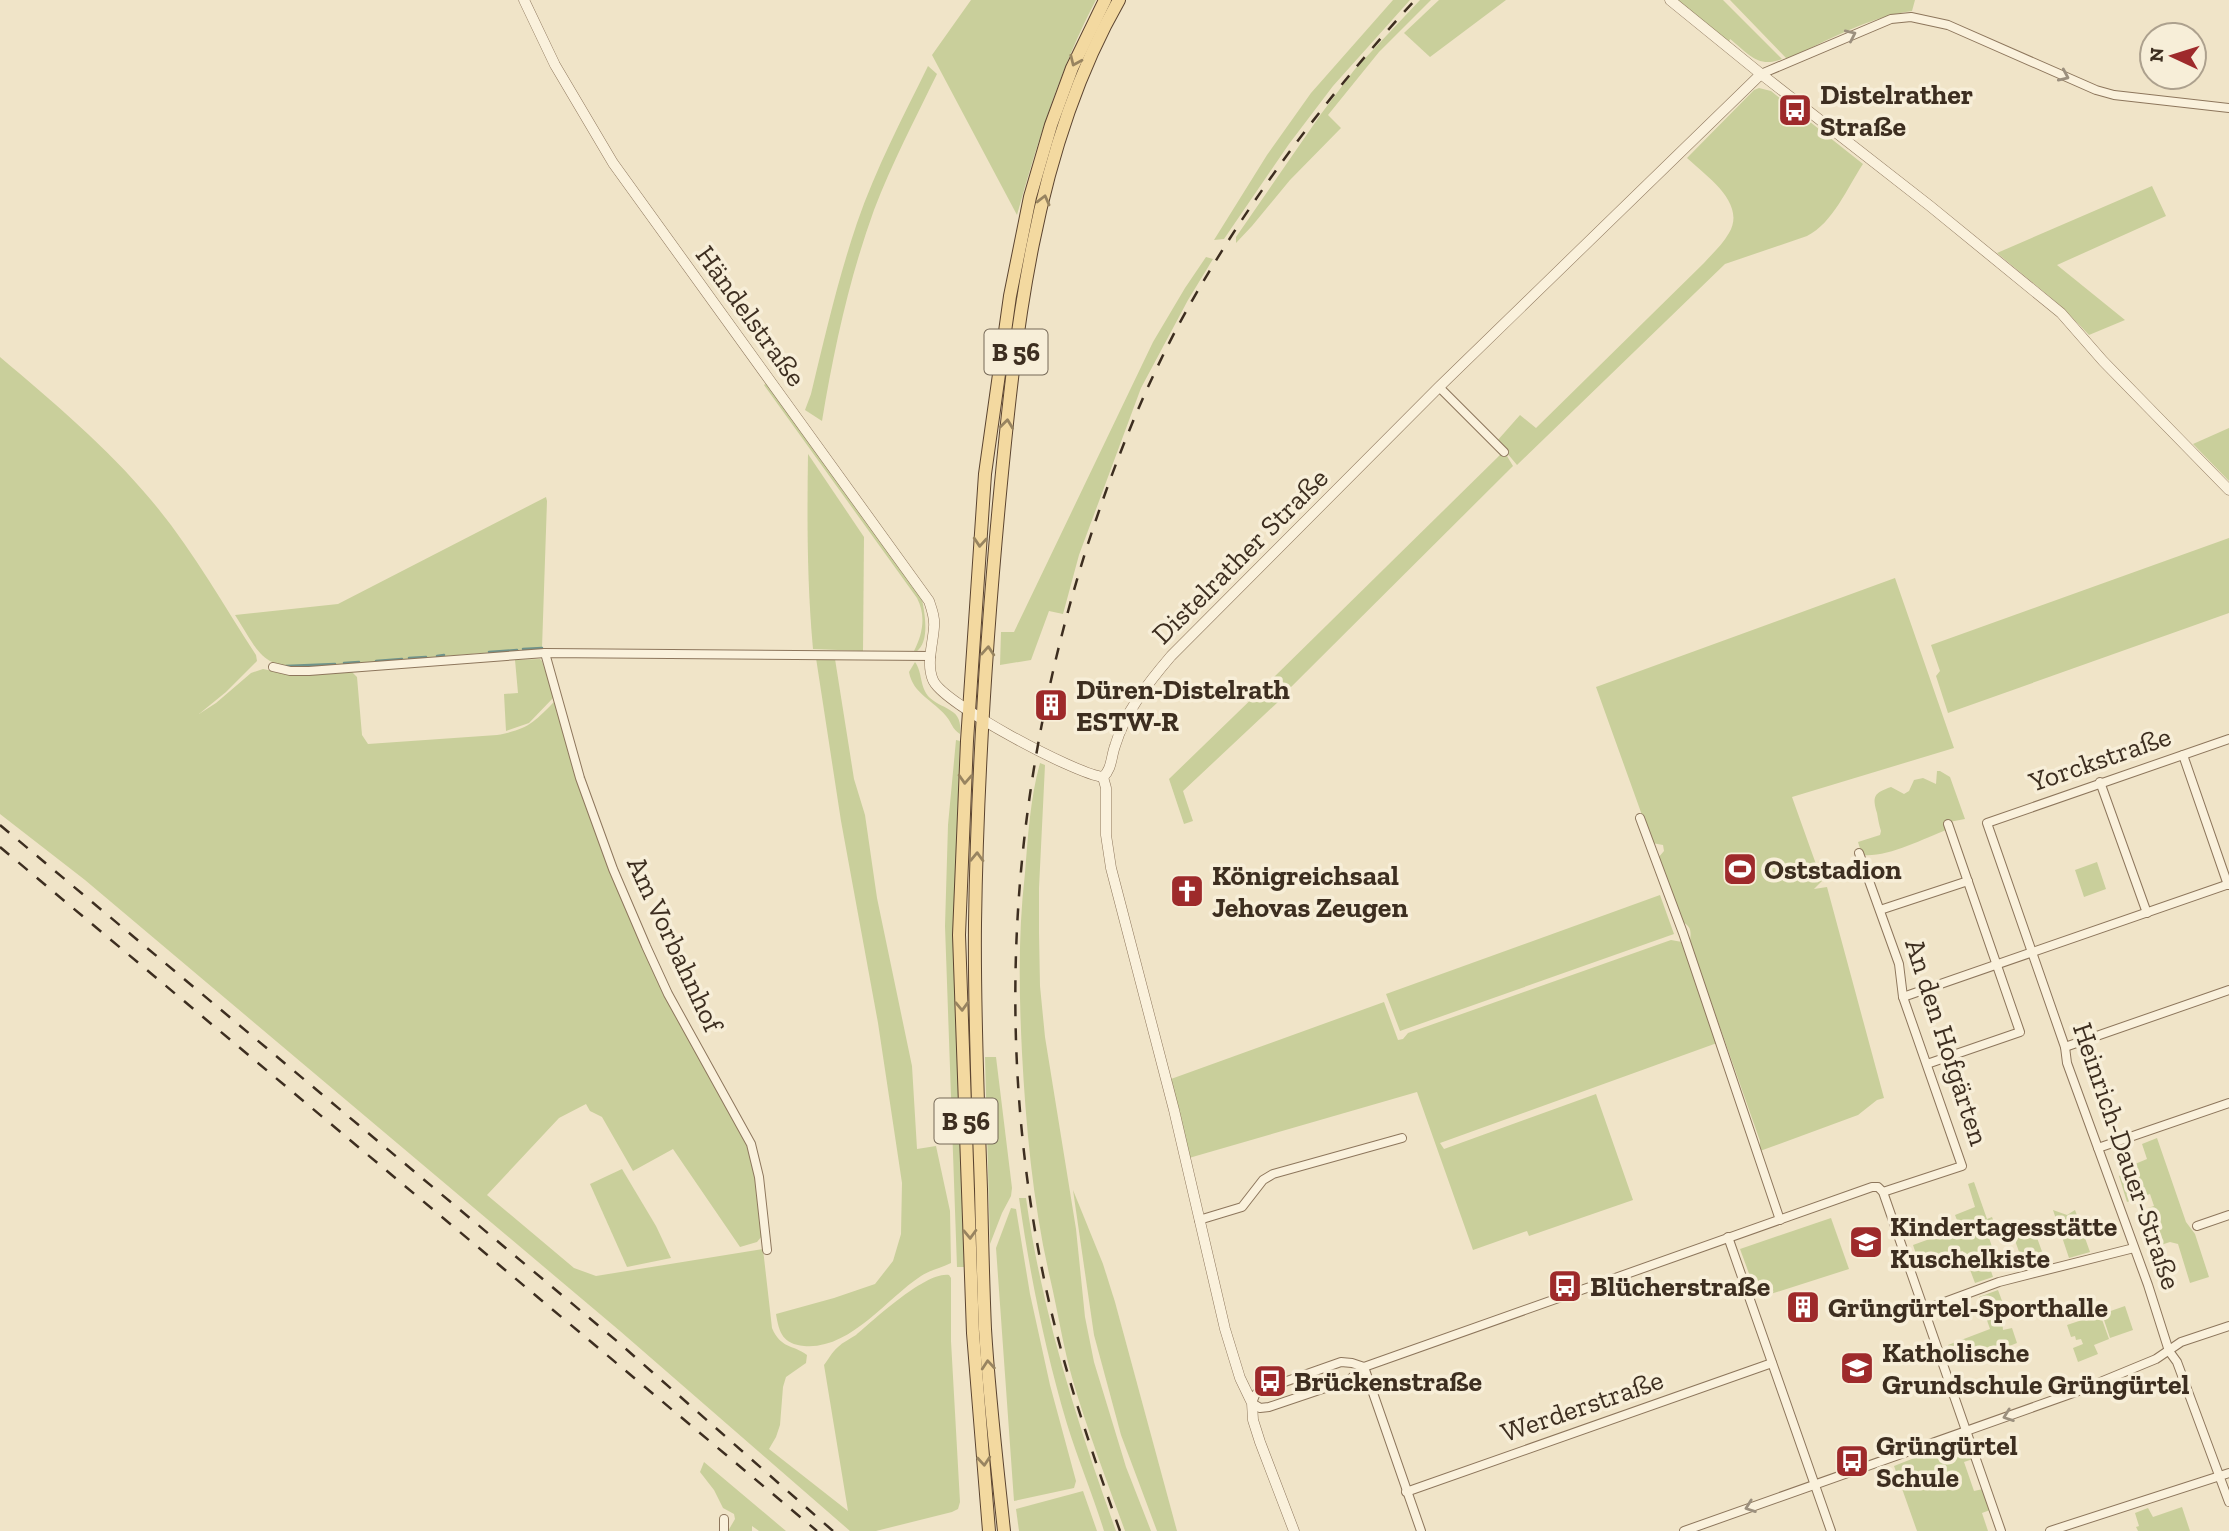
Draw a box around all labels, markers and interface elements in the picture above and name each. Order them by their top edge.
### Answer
north arrow [2138,21,2208,91]
one-way arrow [1844,29,1857,43]
text: N [2145,47,2169,63]
one-way arrow [1069,54,1083,67]
one-way arrow [2057,68,2069,82]
place label: Distelrather Straße [1820,78,1973,143]
bus stop icon: Distelrather Straße [1776,91,1814,129]
one-way arrow [1036,194,1050,206]
street label: Händelstraße [689,239,813,393]
road number: B 56 [984,330,1048,374]
one-way arrow [1000,418,1015,430]
street label: Distelrather Straße [1145,461,1335,651]
one-way arrow [972,536,987,547]
one-way arrow [980,645,995,656]
place label: Düren-Distelrath ESTW-R [1076,673,1290,738]
building icon: Düren-Distelrath ESTW-R [1032,686,1070,724]
street label: Yorckstraße [2024,719,2175,799]
one-way arrow [958,774,973,785]
sports icon: Oststadion [1721,850,1759,888]
street label: Am Vorbahnhof [620,851,731,1039]
one-way arrow [970,851,985,862]
place label: Oststadion [1764,853,1902,886]
place label: Königreichsaal Jehovas Zeugen [1212,859,1408,924]
church icon: Königreichsaal Jehovas Zeugen [1168,872,1206,910]
street label: An den Hofgärten [1898,935,1996,1149]
one-way arrow [954,1001,969,1012]
street label: Heinrich-Dauer-Straße [2066,1018,2188,1294]
road number: B 56 [934,1098,998,1144]
place label: Kindertagesstätte Kuschelkiste [1890,1210,2117,1275]
school or university icon: Kindertagesstätte Kuschelkiste [1847,1223,1885,1261]
one-way arrow [962,1228,977,1239]
bus stop icon: Blücherstraße [1546,1267,1584,1305]
place label: Blücherstraße [1590,1270,1770,1303]
building icon: Grüngürtel-Sporthalle [1784,1288,1822,1326]
place label: Grüngürtel-Sporthalle [1828,1291,2108,1324]
place label: Katholische Grundschule Grüngürtel [1882,1336,2190,1401]
school or university icon: Katholische Grundschule Grüngürtel [1838,1349,1876,1387]
one-way arrow [981,1360,996,1371]
bus stop icon: Brückenstraße [1251,1362,1289,1400]
street label: Werderstraße [1497,1363,1667,1449]
place label: Brückenstraße [1294,1365,1482,1398]
one-way arrow [2002,1408,2014,1422]
place label: Grüngürtel Schule [1876,1429,2018,1494]
bus stop icon: Grüngürtel Schule [1833,1442,1871,1480]
one-way arrow [976,1455,991,1466]
one-way arrow [1745,1499,1757,1513]

